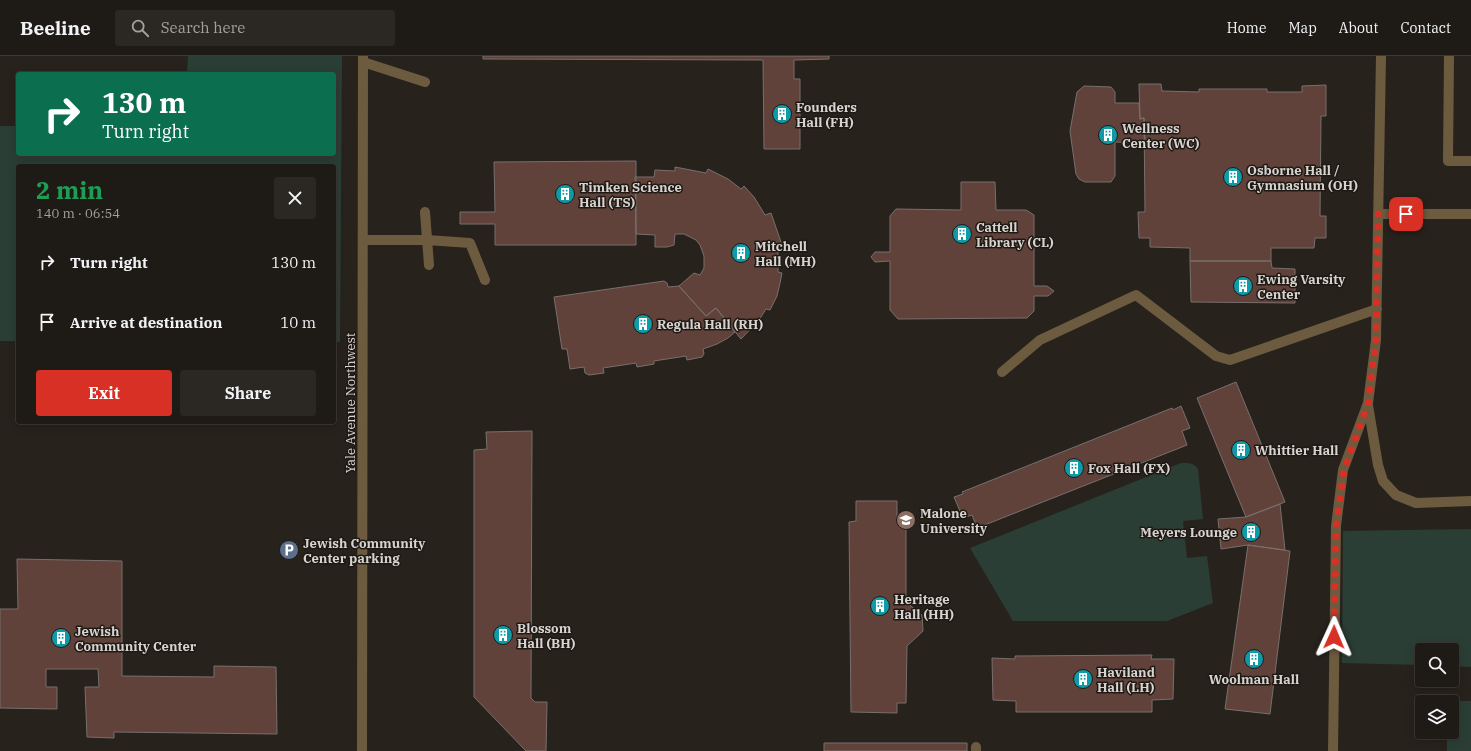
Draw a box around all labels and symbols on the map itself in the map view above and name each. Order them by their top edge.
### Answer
place label: Founders Hall (FH) [796,99,857,131]
building icon: Founders Hall (FH) [771,103,793,125]
place label: Wellness Center (WC) [1122,120,1200,152]
building icon: Wellness Center (WC) [1097,124,1119,146]
place label: Osborne Hall / Gymnasium (OH) [1247,162,1358,194]
building icon: Osborne Hall / Gymnasium (OH) [1222,166,1244,188]
place label: Timken Science Hall (TS) [579,179,682,211]
building icon: Timken Science Hall (TS) [554,183,576,205]
pin [1389,197,1423,231]
place label: Cattell Library (CL) [976,219,1054,251]
building icon: Cattell Library (CL) [951,223,973,245]
place label: Mitchell Hall (MH) [755,238,816,270]
building icon: Mitchell Hall (MH) [730,242,752,264]
place label: Ewing Varsity Center [1257,271,1346,303]
building icon: Ewing Varsity Center [1232,275,1254,297]
building icon: Regula Hall (RH) [632,313,654,335]
place label: Regula Hall (RH) [657,316,763,333]
street label: Yale Avenue Northwest [342,332,359,473]
building icon: Whittier Hall [1230,439,1252,461]
place label: Whittier Hall [1255,442,1339,459]
building icon: Fox Hall (FX) [1063,457,1085,479]
place label: Fox Hall (FX) [1088,460,1171,477]
place label: Malone University [920,505,988,537]
school or university icon: Malone University [895,509,917,531]
building icon: Meyers Lounge [1240,521,1262,543]
place label: Meyers Lounge [1140,524,1237,541]
place label: Jewish Community Center parking [303,535,426,567]
parking icon: Jewish Community Center parking [278,539,300,561]
place label: Heritage Hall (HH) [894,591,954,623]
building icon: Heritage Hall (HH) [869,595,891,617]
position arrow [1313,616,1355,658]
place label: Blossom Hall (BH) [517,620,576,652]
place label: Jewish Community Center [75,623,197,655]
building icon: Blossom Hall (BH) [492,624,514,646]
building icon: Jewish Community Center [50,627,72,649]
building icon: Woolman Hall [1243,648,1265,670]
place label: Haviland Hall (LH) [1097,664,1155,696]
building icon: Haviland Hall (LH) [1072,668,1094,690]
place label: Woolman Hall [1209,671,1299,688]

